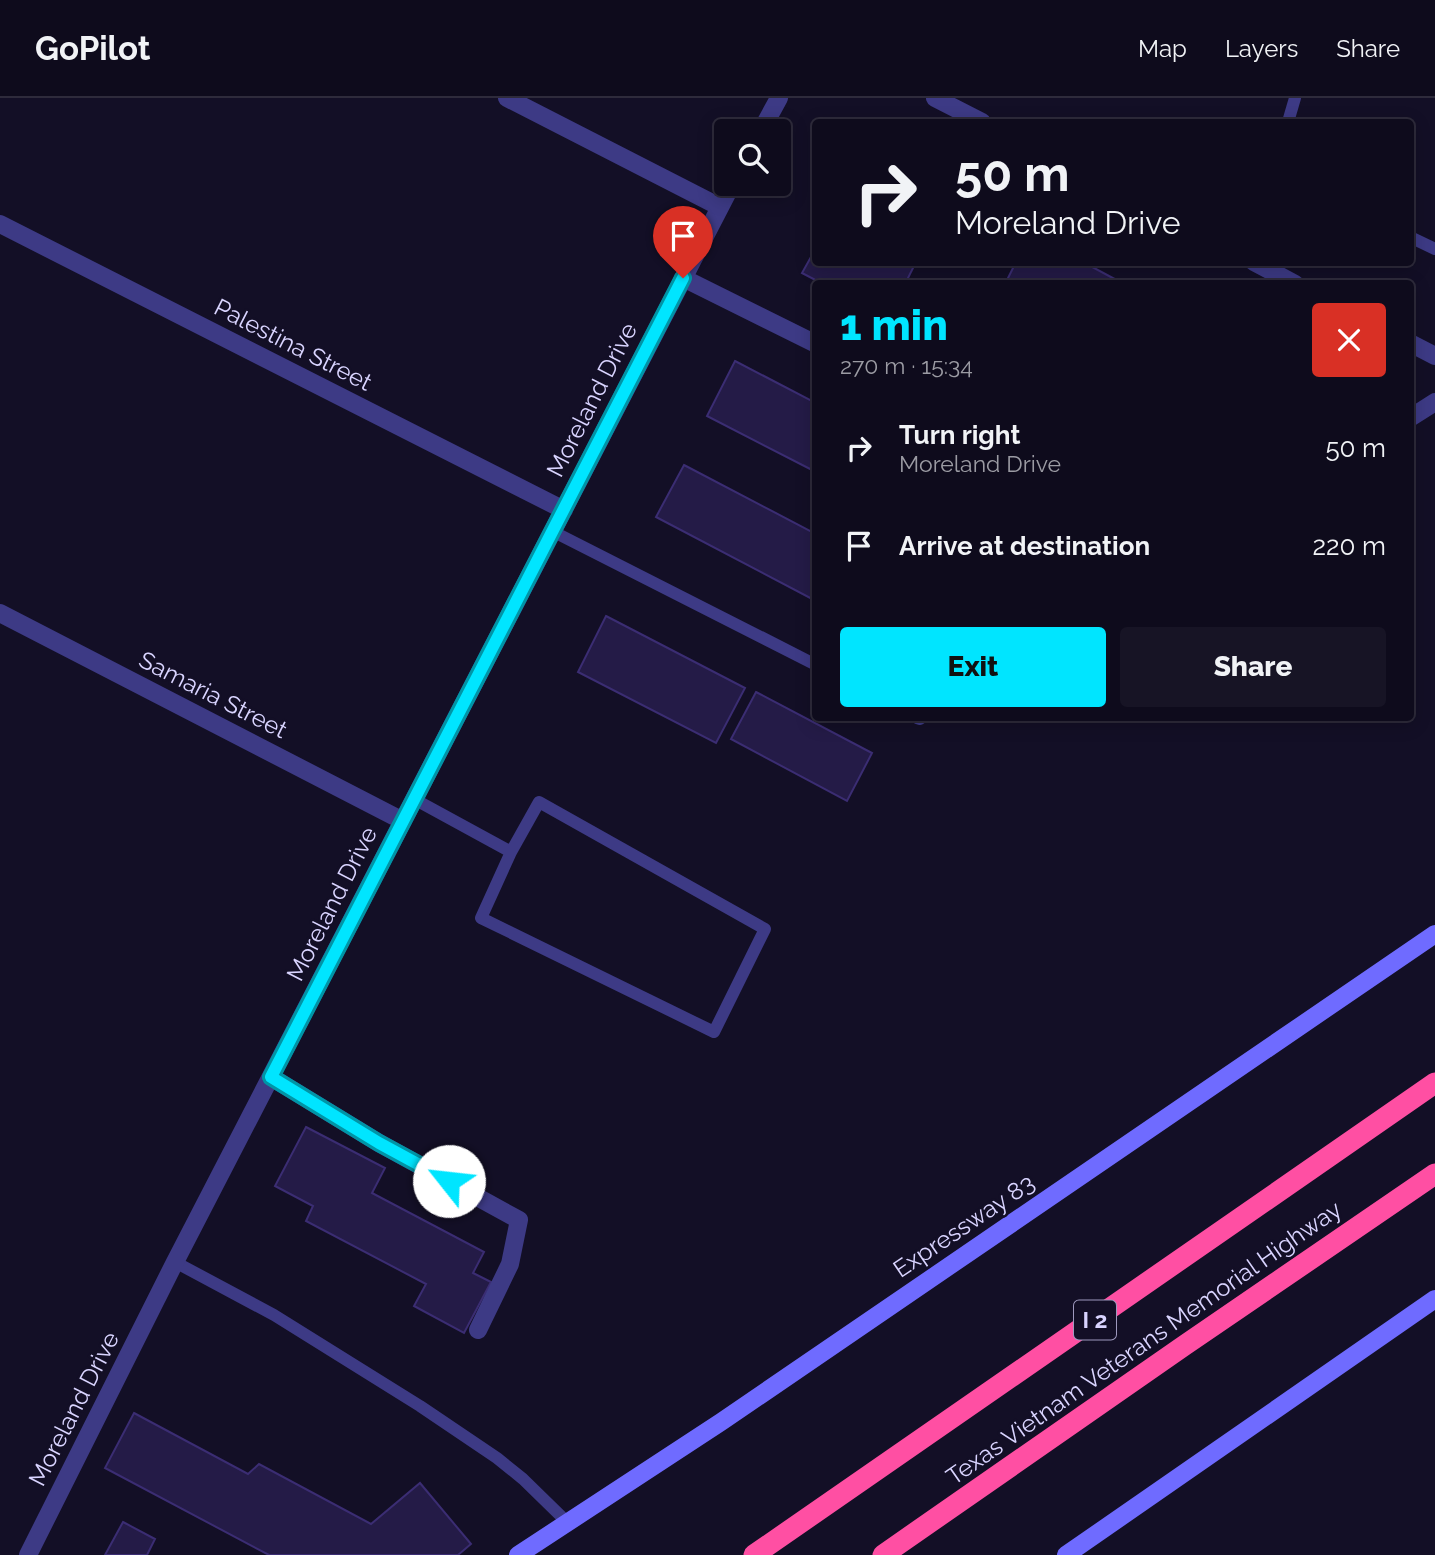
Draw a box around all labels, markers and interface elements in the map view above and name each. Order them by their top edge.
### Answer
text: GoPilot [35,29,150,68]
text: Map [1138,34,1187,63]
text: Layers [1225,34,1298,63]
text: Share [1336,34,1400,63]
map controls [714,119,791,196]
button: search [714,119,791,196]
text: 50 m [955,145,1070,202]
icon: right [840,147,931,238]
text: Moreland Drive [955,204,1181,241]
pin [653,206,713,278]
icon: arrive [664,217,702,255]
street label: Palestina Street [210,292,377,397]
text: 1 min [840,301,948,350]
button: close [1312,303,1386,377]
street label: Moreland Drive [540,318,643,482]
text: 270 m · 15:34 [840,352,973,379]
text: Turn right [899,420,1020,450]
icon: right [840,429,878,467]
text: 50 m [1325,433,1386,463]
text: Moreland Drive [899,450,1061,477]
icon: arrive [840,527,878,565]
text: Arrive at destination [899,531,1150,561]
text: 220 m [1312,531,1386,561]
button: Exit [840,627,1106,707]
button: Share [1120,627,1386,707]
street label: Samaria Street [134,645,292,744]
street label: Moreland Drive [280,822,383,986]
position arrow [412,1144,486,1218]
street label: Expressway 83 [888,1168,1040,1283]
street label: Texas Vietnam Veterans Memorial Highway [941,1194,1347,1491]
road number: I 2 [1074,1301,1116,1340]
street label: Moreland Drive [22,1327,125,1491]

